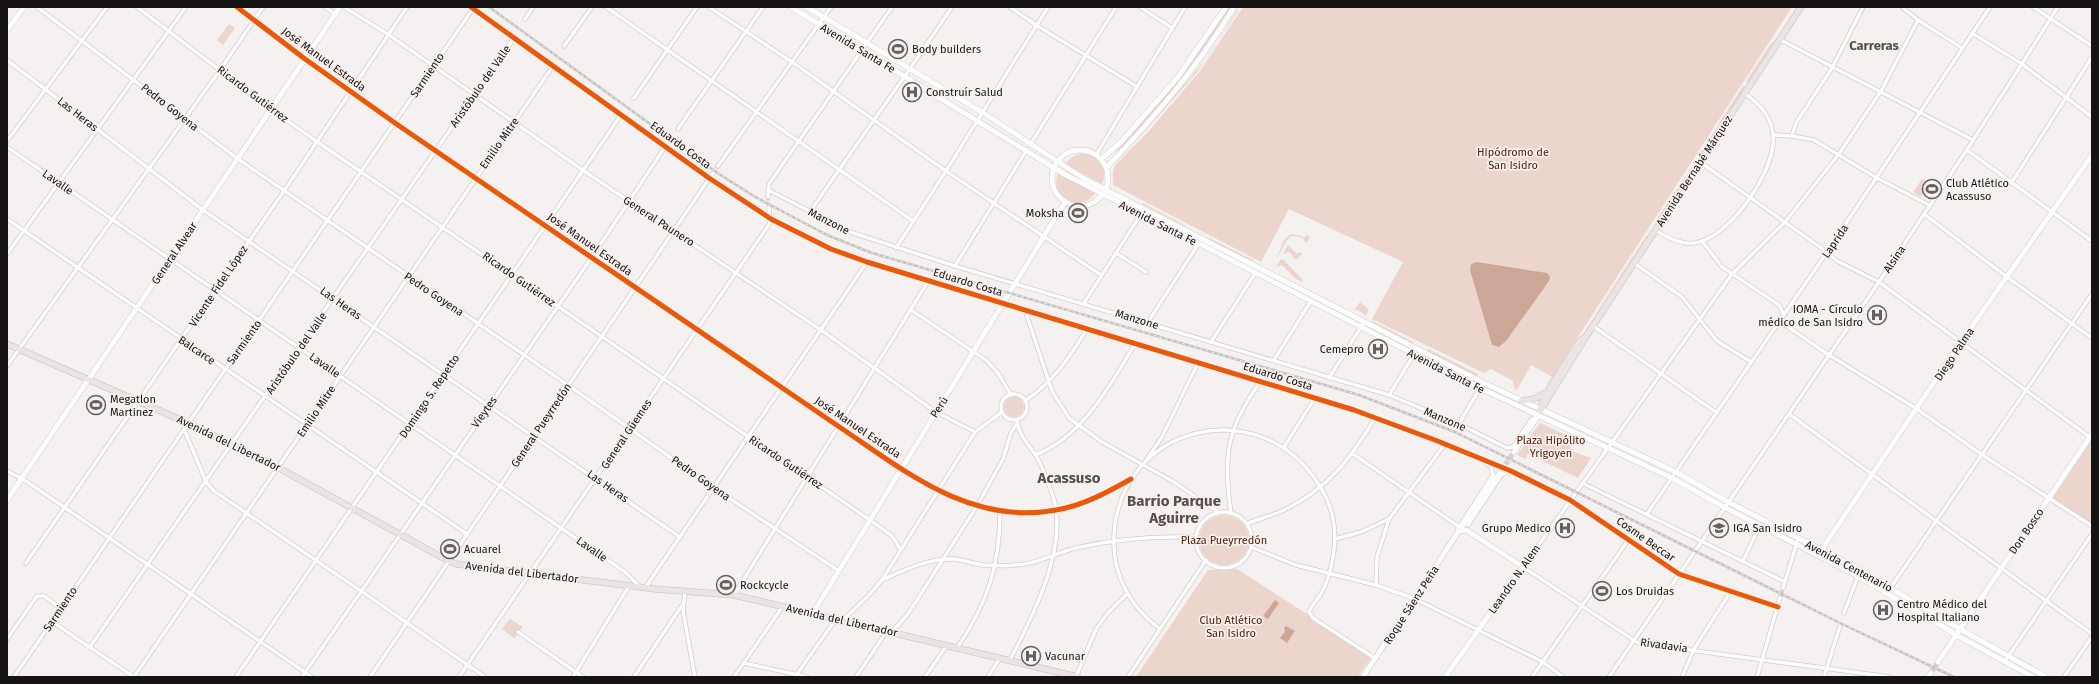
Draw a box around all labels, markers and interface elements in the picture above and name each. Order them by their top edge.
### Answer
street label: Avenida Santa Fe [818,21,897,76]
street label: José Manuel Estrada [279,25,368,94]
sports icon: Body builders [887,38,909,60]
district label: Carreras [1849,38,1900,53]
street label: Aristóbulo del Valle [447,43,514,130]
place label: Body builders [912,43,981,56]
street label: Sarmiento [408,50,447,100]
street label: Ricardo Gutiérrez [214,63,291,126]
street label: Pedro Goyena [138,81,201,134]
hospital icon: Construír Salud [901,81,923,103]
place label: Construír Salud [926,86,1003,99]
street label: Las Heras [55,95,100,134]
street label: Avenida Bernabé Márquez [1654,113,1735,229]
street label: Emilio Mitre [477,115,522,171]
street label: Eduardo Costa [648,119,714,172]
park label: Hipódromo de San Isidro [1477,146,1549,172]
street label: Lavalle [40,167,76,198]
place label: Club Atlético Acassuso [1946,177,2009,203]
sports icon: Club Atlético Acassuso [1921,178,1943,200]
street label: General Paunero [621,194,697,249]
street label: Avenida Santa Fe [1117,198,1199,249]
sports icon: Moksha [1067,202,1089,224]
street label: Manzone [806,206,852,237]
place label: Moksha [1026,207,1064,220]
street label: José Manuel Estrada [545,210,635,279]
street label: General Alvear [149,219,200,287]
street label: Laprida [1819,222,1851,261]
street label: Vicente Fidel López [186,243,251,329]
street label: Alsina [1881,243,1908,275]
street label: Ricardo Gutiérrez [480,249,558,310]
street label: Eduardo Costa [932,266,1004,299]
street label: Pedro Goyena [401,270,466,319]
street label: Las Heras [317,284,364,322]
place label: IOMA - Círculo médico de San Isidro [1758,303,1863,329]
hospital icon: IOMA - Círculo médico de San Isidro [1866,304,1888,326]
street label: Manzone [1114,307,1160,332]
street label: Aristóbulo del Valle [263,310,330,397]
street label: Sarmiento [224,317,264,367]
street label: Diego Palma [1932,325,1977,383]
street label: Balcarce [176,333,218,367]
hospital icon: Cemepro [1367,338,1389,360]
place label: Cemepro [1320,343,1364,356]
street label: Avenida Santa Fe [1405,346,1487,397]
street label: Lavalle [307,350,343,381]
street label: Domingo S. Repetto [397,352,462,441]
street label: Eduardo Costa [1242,360,1314,393]
street label: General Pueyrredón [508,381,574,470]
street label: Emilio Mitre [294,383,338,440]
place label: Megatlon Martinez [110,393,156,419]
sports icon: Megatlon Martinez [85,394,107,416]
street label: Vieytes [469,394,500,431]
street label: José Manuel Estrada [812,394,903,461]
street label: Perú [928,394,951,420]
street label: General Güemes [598,397,654,472]
street label: Manzone [1422,405,1468,434]
street label: Avenida del Libertador [175,413,283,475]
street label: Ricardo Gutiérrez [746,433,825,492]
park label: Plaza Hipólito Yrigoyen [1516,434,1586,460]
street label: Pedro Goyena [669,453,733,504]
street label: Las Heras [584,467,631,505]
district label: Acassuso [1037,469,1101,487]
district label: Barrio Parque Aguirre [1127,492,1221,527]
street label: Don Bosco [2006,506,2047,557]
street label: Cosme Beccar [1614,514,1678,565]
hospital icon: Grupo Medico [1554,517,1576,539]
school or university icon: IGA San Isidro [1708,517,1730,539]
place label: Grupo Medico [1482,522,1551,535]
place label: IGA San Isidro [1733,522,1802,535]
street label: Lavalle [574,534,610,565]
park label: Plaza Pueyrredón [1181,534,1267,547]
sports icon: Acuarel [439,538,461,560]
street label: Avenida Centenario [1803,538,1895,595]
street label: Leandro N. Alem [1486,542,1543,616]
place label: Acuarel [464,543,501,556]
street label: Avenida del Libertador [465,559,580,586]
street label: Roque Sáenz Peña [1381,563,1442,647]
sports icon: Rockcycle [715,574,737,596]
place label: Rockcycle [740,579,789,592]
sports icon: Los Druidas [1591,580,1613,602]
street label: Sarmiento [41,584,80,634]
place label: Los Druidas [1616,585,1674,598]
place label: Centro Médico del Hospital Italiano [1897,598,1987,624]
hospital icon: Centro Médico del Hospital Italiano [1872,599,1894,621]
street label: Avenida del Libertador [785,601,900,640]
park label: Club Atlético San Isidro [1200,614,1263,640]
street label: Rivadavia [1639,636,1689,655]
hospital icon: Vacunar [1020,645,1042,667]
place label: Vacunar [1045,650,1086,663]

